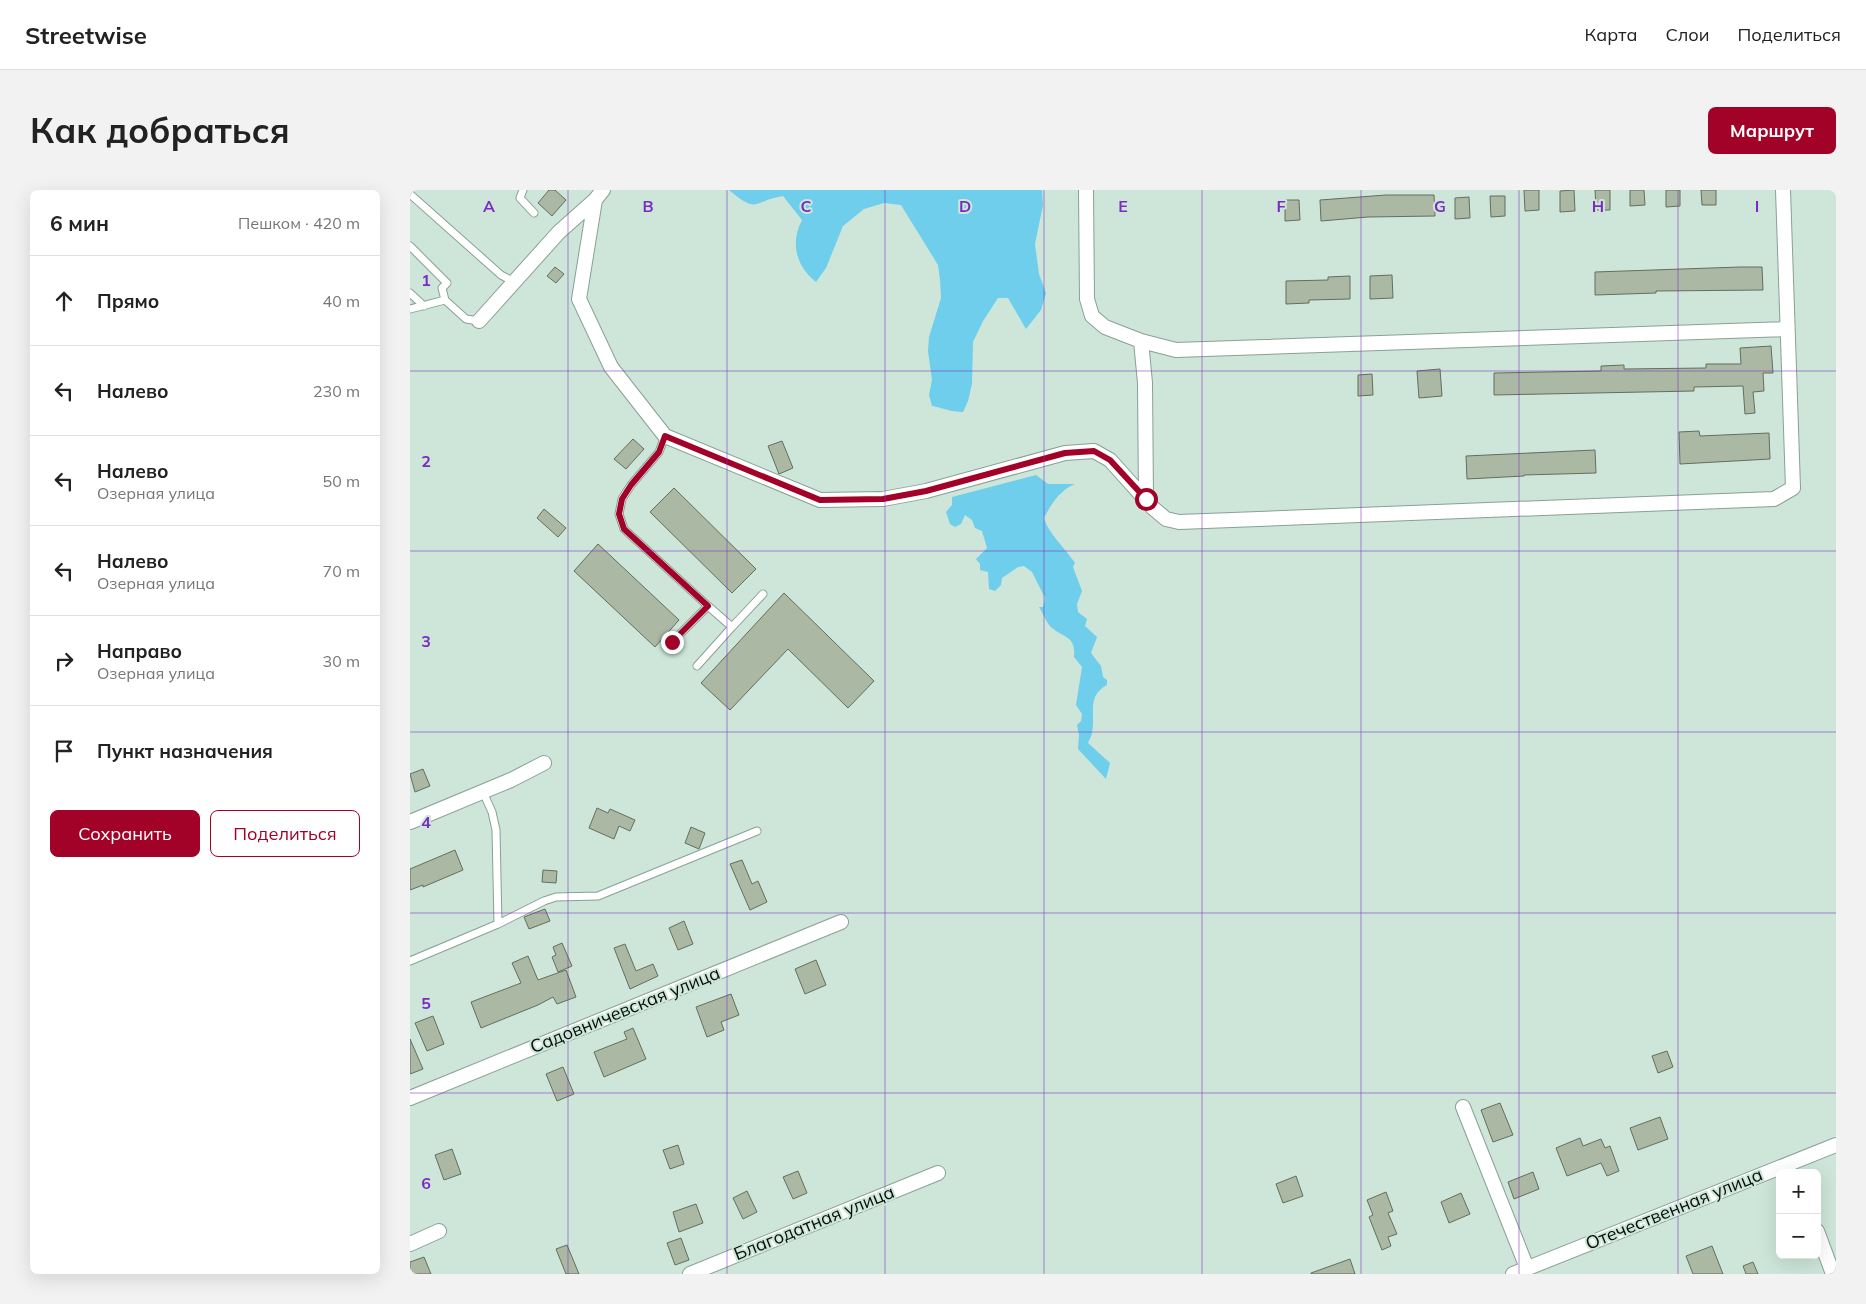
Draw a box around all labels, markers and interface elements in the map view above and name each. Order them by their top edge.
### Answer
text: Streetwise [25,20,147,50]
text: Карта [1585,23,1637,46]
text: Слои [1665,23,1710,46]
text: Поделиться [1738,23,1841,46]
button: Маршрут [1708,107,1836,154]
text: Как добраться [30,108,290,152]
text: A [483,196,495,216]
text: B [642,196,654,216]
text: C [801,196,812,216]
text: D [959,196,971,216]
text: E [1118,196,1128,216]
text: F [1276,196,1286,216]
text: G [1434,196,1446,216]
text: H [1592,196,1604,216]
text: I [1755,196,1759,216]
text: 6 мин [50,210,109,236]
text: Пешком · 420 m [238,213,360,233]
text: 1 [421,270,431,290]
icon: ahead [50,287,78,315]
text: Прямо [97,289,159,313]
text: 40 m [323,291,360,311]
icon: left [50,377,78,405]
text: Налево [97,379,169,403]
text: 230 m [313,381,360,401]
text: 2 [421,451,431,471]
text: Налево [97,459,169,483]
icon: left [50,467,78,495]
text: 50 m [323,471,360,491]
text: Озерная улица [97,483,215,503]
route start [1135,488,1158,511]
text: Налево [97,549,169,573]
icon: left [50,557,78,585]
text: 70 m [323,561,360,581]
text: Озерная улица [97,573,215,593]
text: 3 [421,631,431,651]
route end [661,631,684,654]
text: Направо [97,639,182,663]
icon: right [50,647,78,675]
text: 30 m [323,651,360,671]
text: Озерная улица [97,663,215,683]
icon: arrive [50,737,78,765]
text: Пункт назначения [97,739,273,763]
button: Сохранить [50,810,200,857]
button: Поделиться [210,810,360,857]
text: 4 [421,812,431,832]
street label: Садовничевская улица [526,961,723,1058]
text: 5 [421,993,431,1013]
street label: Отечественная улица [1582,1162,1766,1255]
map controls [1776,1169,1821,1259]
button: + [1776,1169,1821,1214]
text: 6 [421,1173,431,1193]
street label: Благодатная улица [730,1180,897,1265]
button: − [1776,1214,1821,1259]

